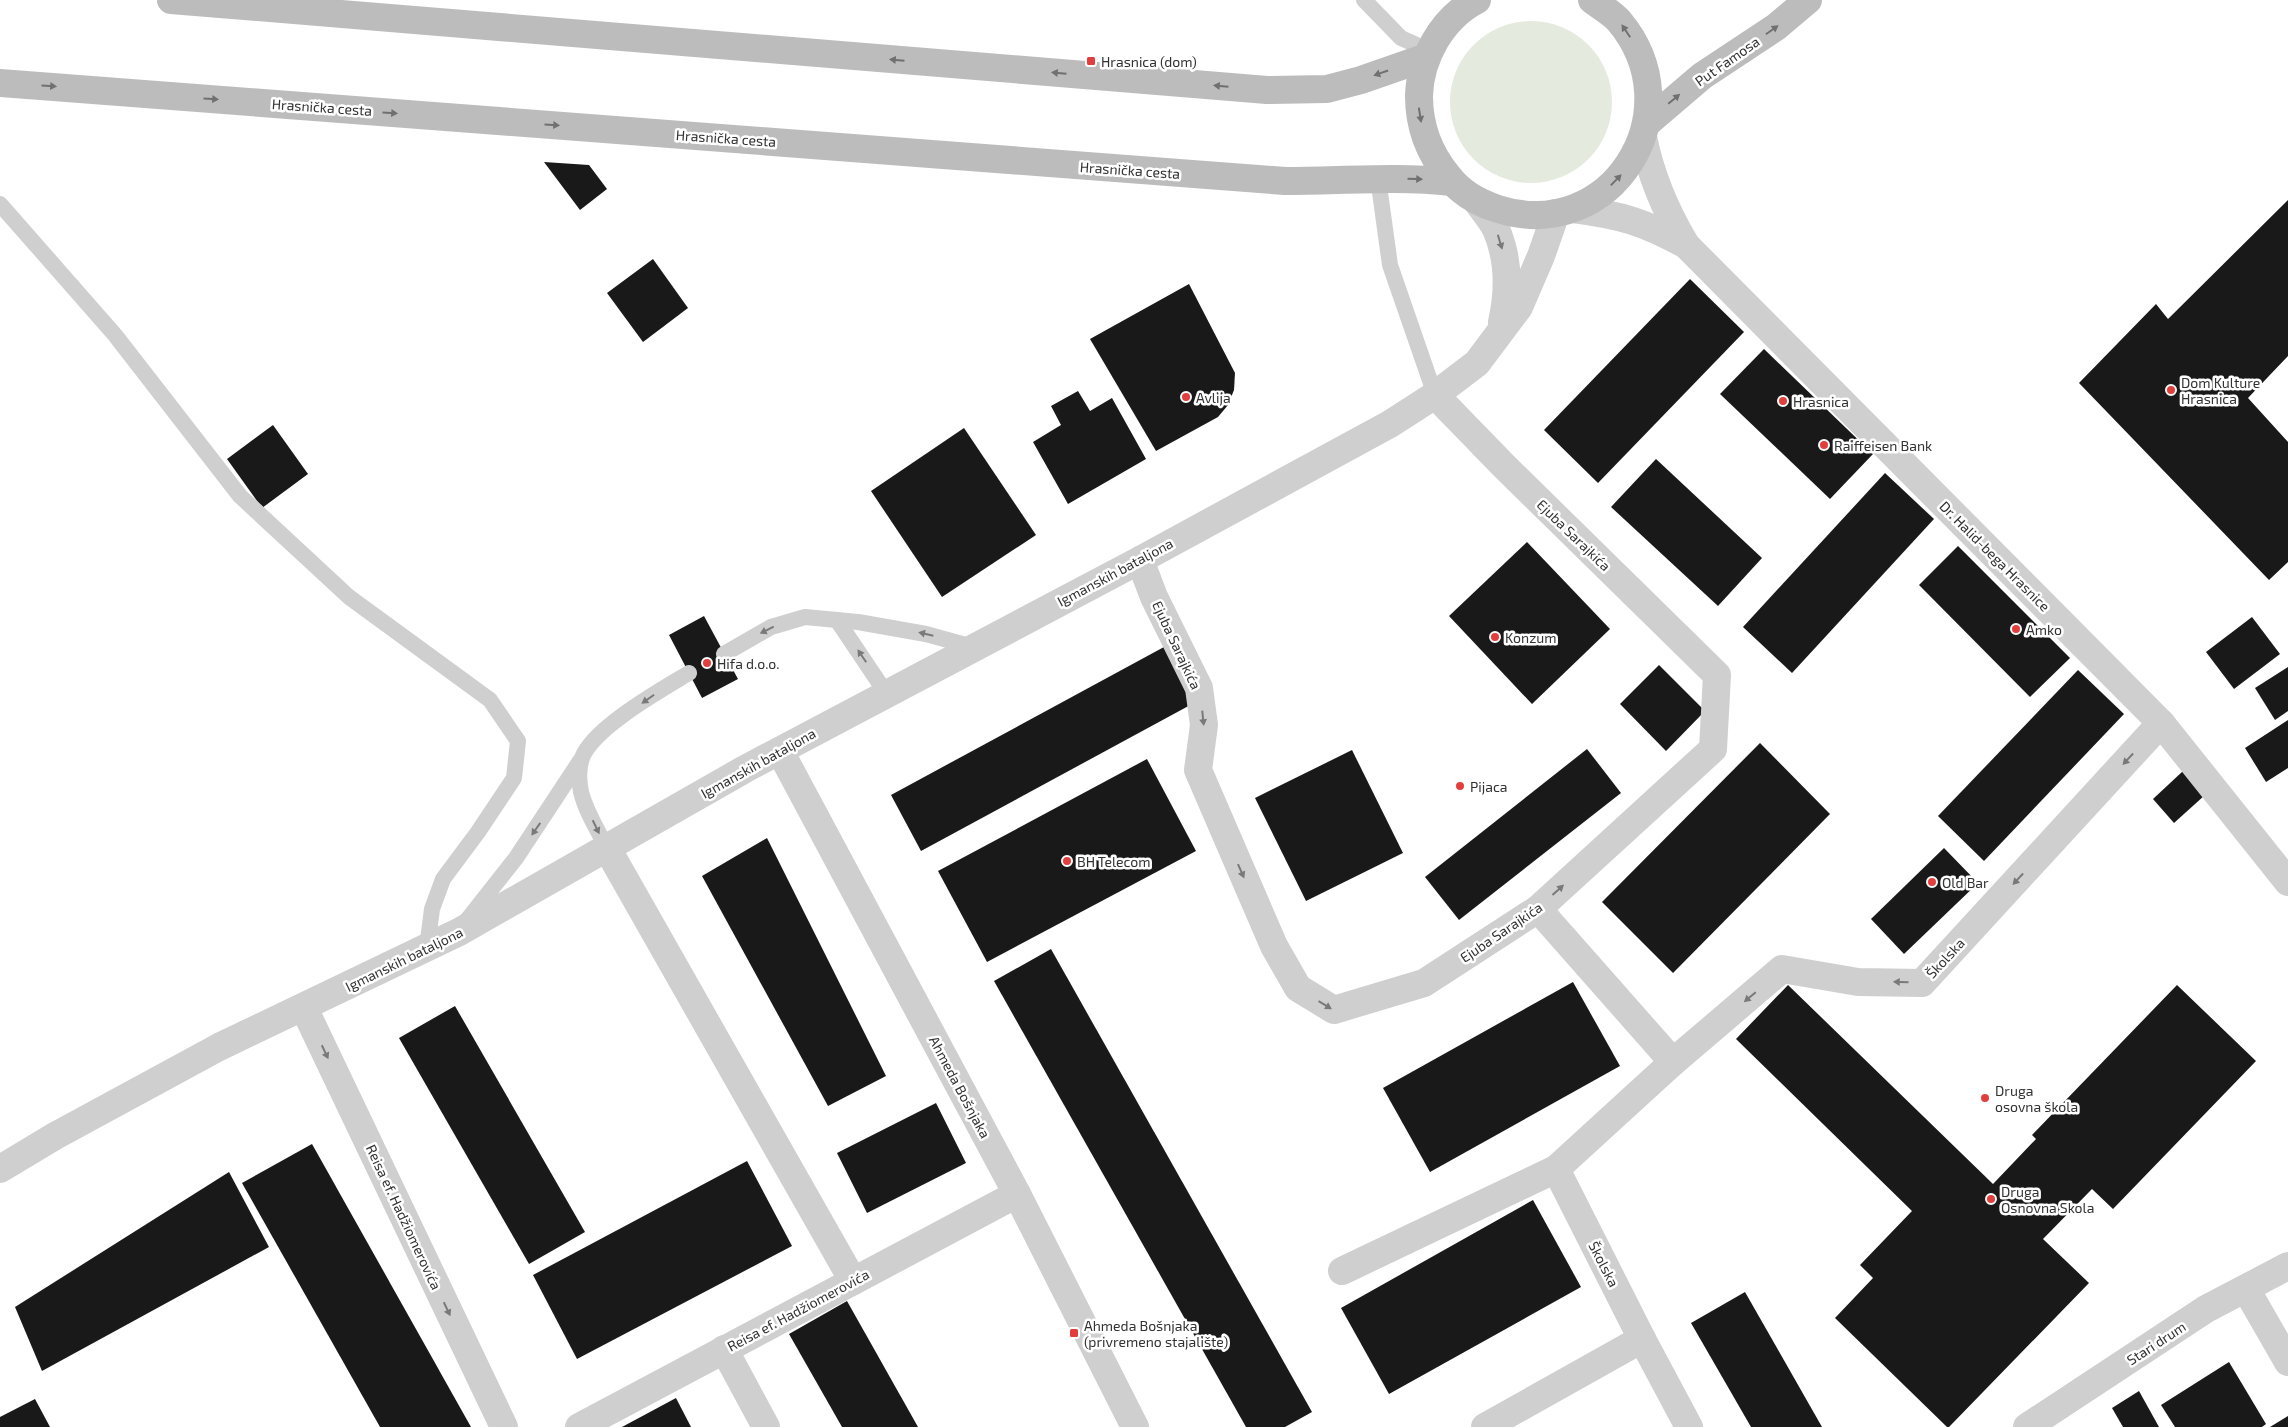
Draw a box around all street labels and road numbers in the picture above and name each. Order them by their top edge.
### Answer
street label: Put Famosa [1692,33,1762,89]
street label: Hrasnička cesta [271,95,373,119]
street label: Hrasnička cesta [675,126,777,150]
street label: Hrasnička cesta [1079,158,1181,182]
street label: Ejuba Sarajkića [1534,496,1614,574]
street label: Dr. Halid-bega Hrasnice [1936,497,2054,615]
street label: Igmanskih bataljona [1054,534,1176,610]
street label: Ejuba Sarajkića [1149,598,1205,692]
street label: Igmanskih bataljona [698,724,818,802]
street label: Ejuba Sarajkića [1457,898,1545,966]
street label: Igmanskih bataljona [342,923,466,995]
street label: Školska [1922,934,1968,982]
street label: Ahmeda Bošnjaka [926,1033,994,1141]
street label: Reisa ef. Hadžiomerovića [363,1142,445,1292]
street label: Školska [1585,1238,1623,1290]
street label: Reisa ef. Hadžiomerovića [724,1265,872,1355]
street label: Stari drum [2123,1318,2189,1368]

